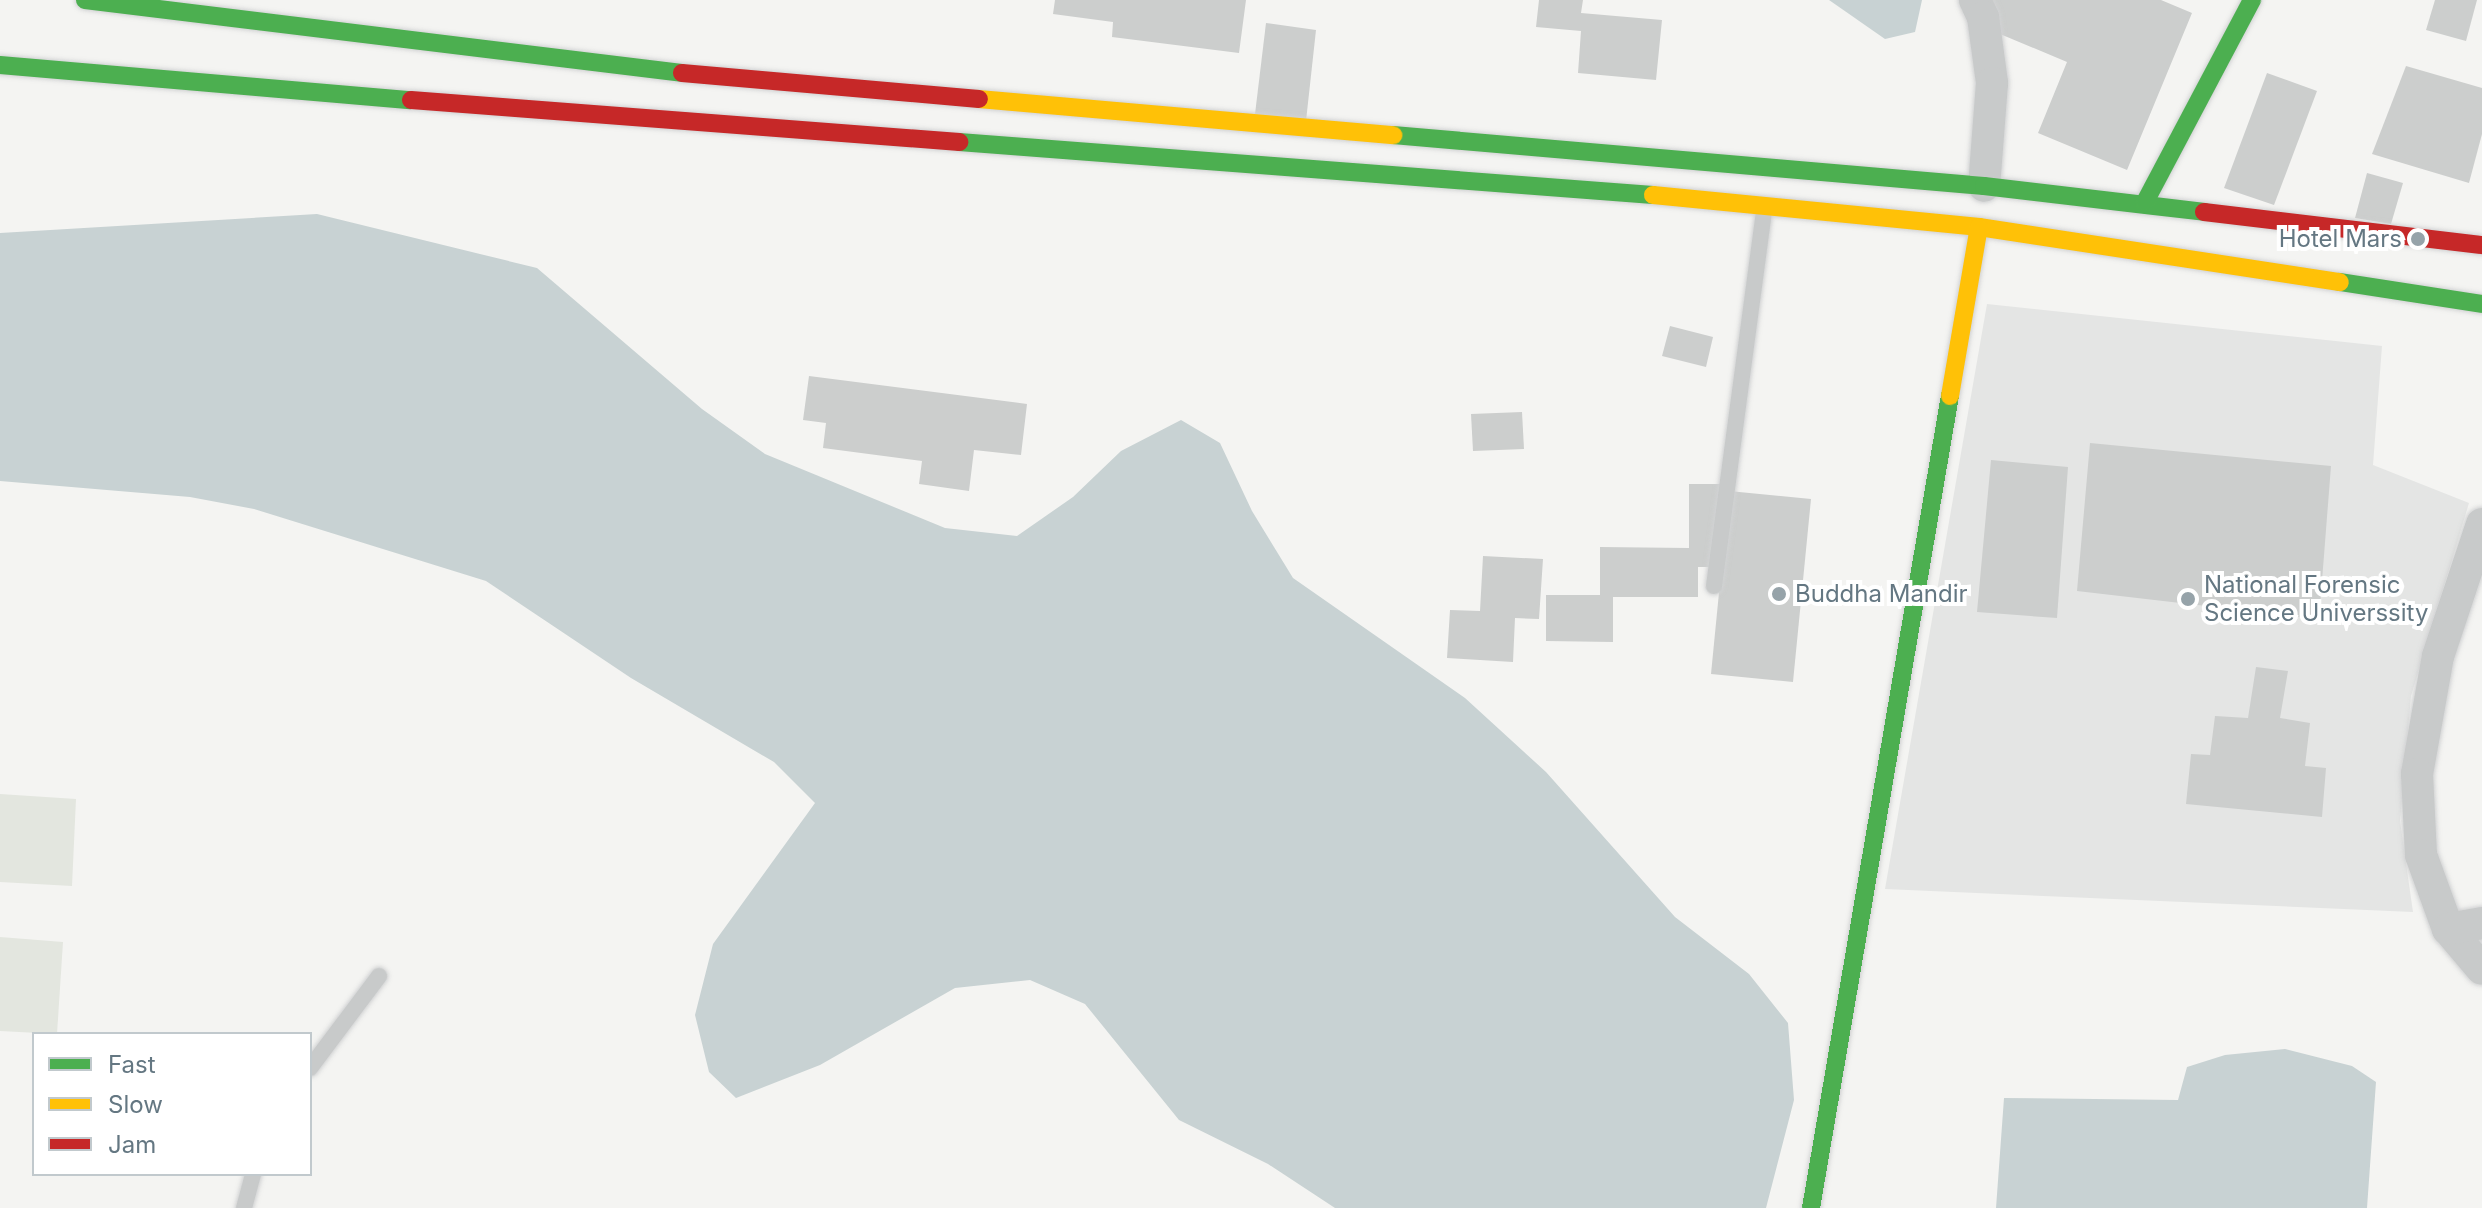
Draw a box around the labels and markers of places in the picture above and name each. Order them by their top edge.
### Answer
place label: Hotel Mars [2279,225,2402,253]
marker: Hotel Mars [2409,230,2427,248]
place label: National Forensic Science Universsity [2204,571,2428,627]
place label: Buddha Mandir [1795,580,1968,608]
marker: Buddha Mandir [1770,585,1788,603]
marker: National Forensic Science Universsity [2179,590,2197,608]

